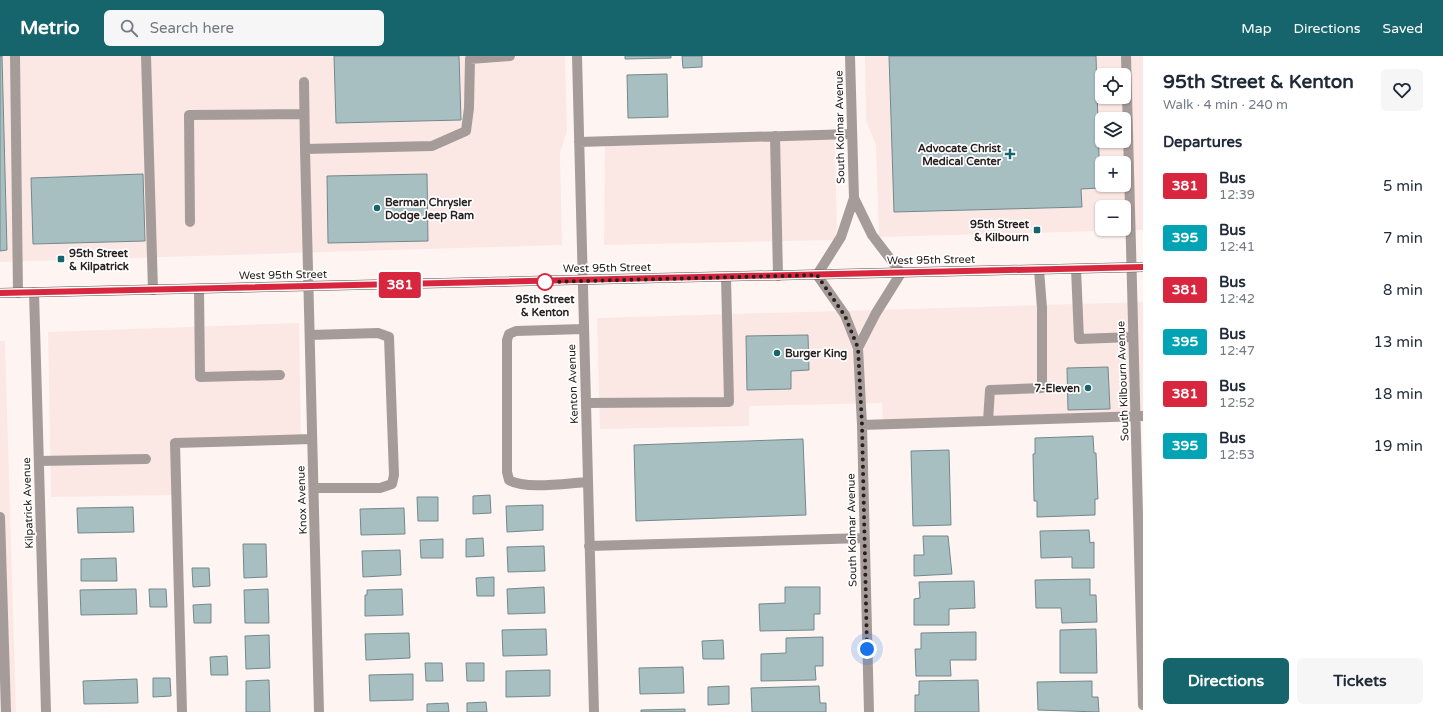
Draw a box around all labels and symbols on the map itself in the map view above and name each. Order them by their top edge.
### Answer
street label: South Kolmar Avenue [833,70,847,184]
place label: Advocate Christ Medical Center [918,142,1002,168]
marker: Advocate Christ Medical Center [1004,148,1016,160]
place label: Berman Chrysler Dodge Jeep Ram [385,196,474,223]
marker: Berman Chrysler Dodge Jeep Ram [372,203,382,213]
place label: 95th Street & Kilbourn [970,218,1030,244]
marker: 95th Street & Kilbourn [1032,225,1042,235]
place label: 95th Street & Kilpatrick [69,247,129,274]
street label: West 95th Street [887,253,975,267]
marker: 95th Street & Kilpatrick [56,254,66,264]
street label: West 95th Street [563,261,651,275]
street label: West 95th Street [239,268,327,282]
line badge: 381 [377,272,423,298]
marker: 95th Street & Kenton [536,273,554,291]
place label: 95th Street & Kenton [515,293,575,319]
street label: South Kilbourn Avenue [1114,321,1132,441]
street label: Kenton Avenue [565,344,581,424]
place label: Burger King [785,347,847,361]
marker: Burger King [772,348,782,358]
place label: 7-Eleven [1034,382,1080,395]
marker: 7-Eleven [1083,383,1093,393]
street label: Kilpatrick Avenue [20,457,36,549]
street label: Knox Avenue [294,465,310,535]
street label: South Kolmar Avenue [845,473,859,587]
your location [857,639,877,659]

